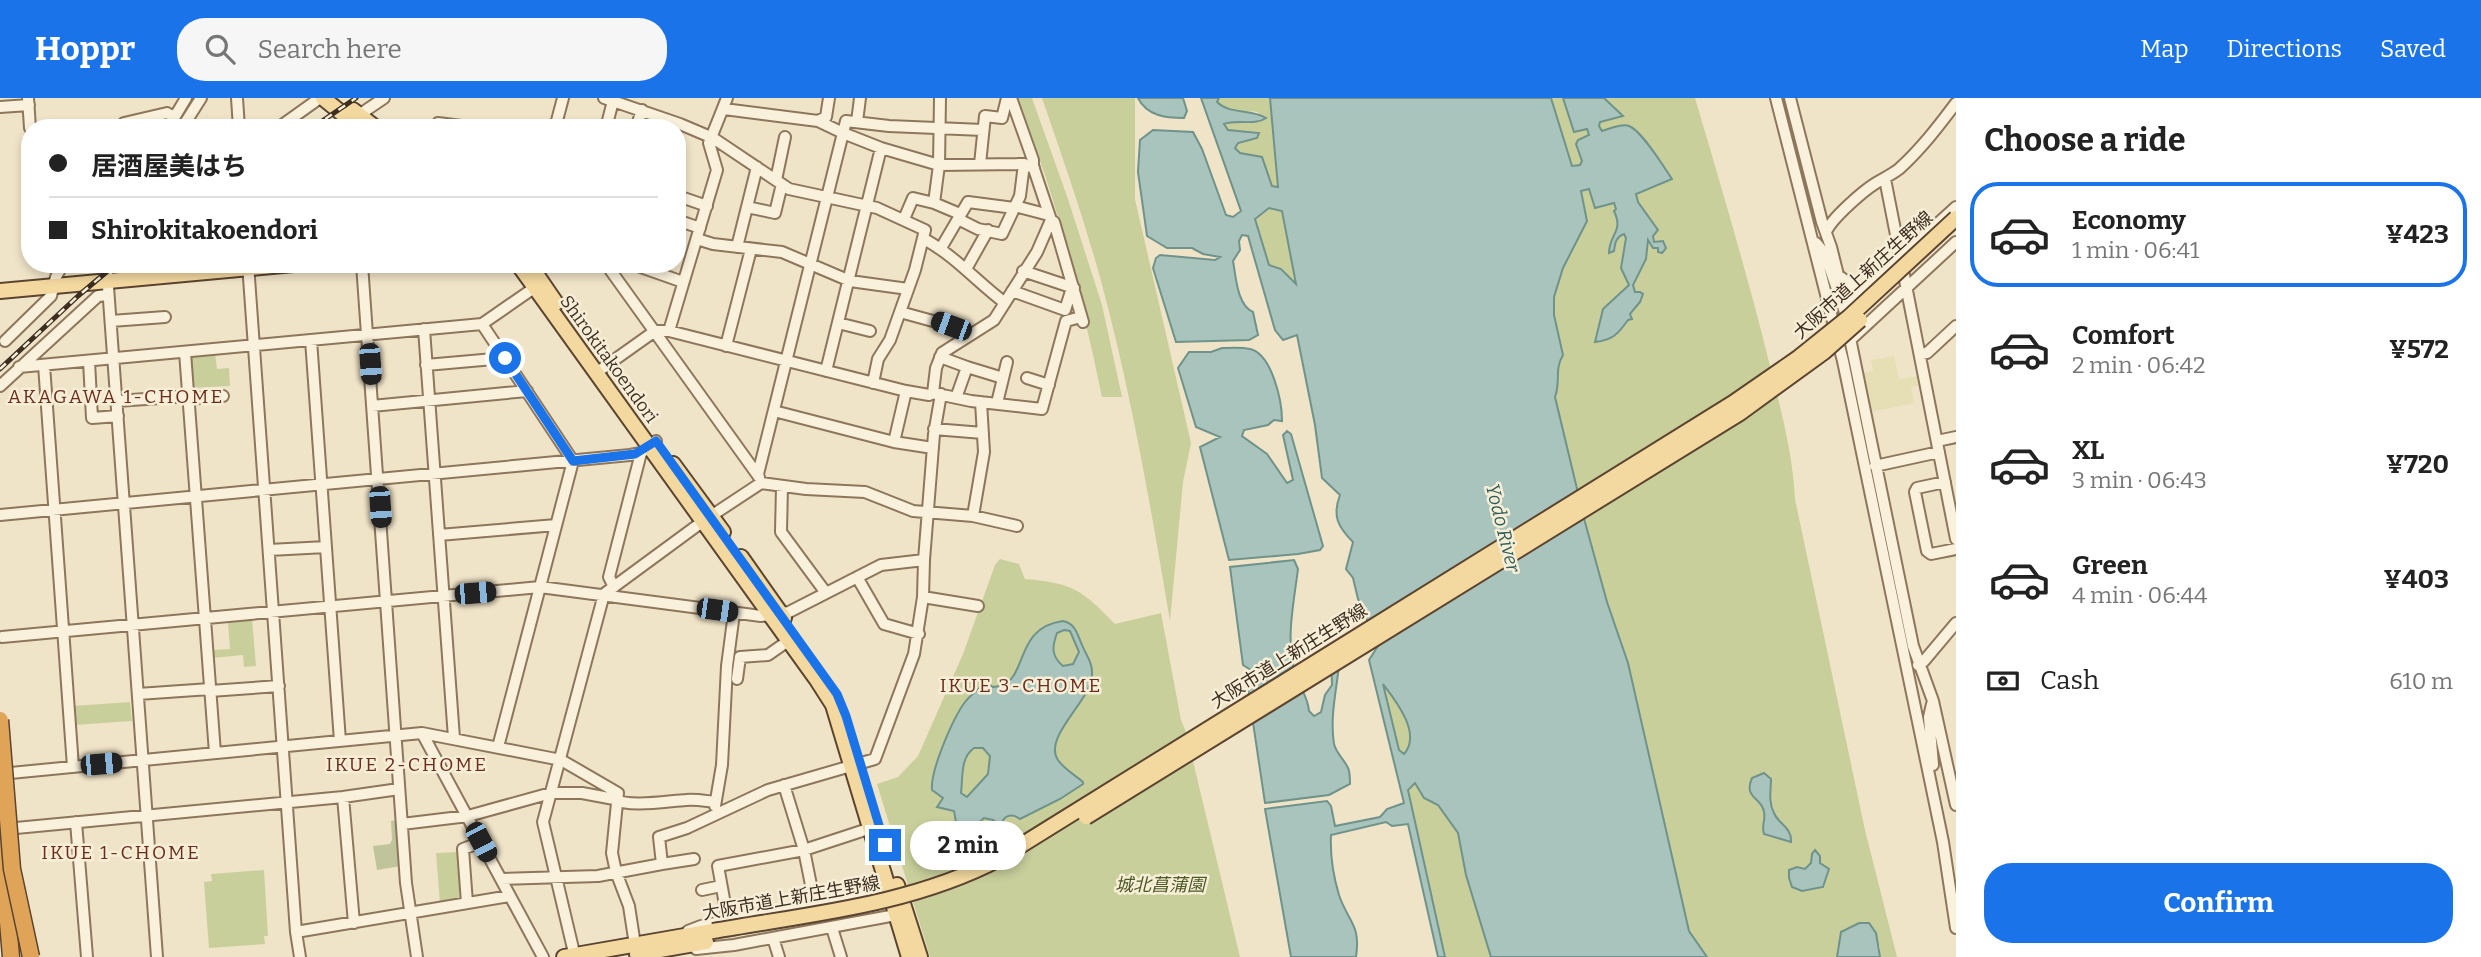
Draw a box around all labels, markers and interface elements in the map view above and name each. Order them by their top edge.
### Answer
search box [177,18,667,81]
text: Hoppr [35,29,135,69]
icon: search [201,30,239,68]
text: Search here [257,34,402,65]
text: Map [2140,35,2189,63]
text: Directions [2227,35,2342,63]
text: Saved [2380,35,2446,63]
text: Choose a ride [1984,121,2185,159]
text: 居酒屋美はち [91,151,247,182]
icon: car [1988,203,2051,266]
text: Economy [2072,205,2186,236]
street label: 大阪市道上新庄生野線 [1789,207,1937,343]
text: Shirokitakoendori [91,215,318,246]
text: ¥423 [2385,219,2449,250]
text: 1 min · 06:41 [2072,236,2199,264]
street label: Shirokitakoendori [555,291,663,427]
car [928,309,975,343]
icon: car [1988,318,2051,381]
text: Comfort [2072,320,2175,351]
text: ¥572 [2389,334,2449,365]
car [359,342,382,386]
route start [489,342,521,374]
text: 2 min · 06:42 [2072,351,2206,379]
district label: AKAGAWA 1-CHOME [8,385,224,408]
icon: car [1988,433,2051,496]
text: XL [2072,435,2104,466]
text: ¥720 [2386,449,2449,480]
text: 3 min · 06:43 [2072,466,2207,494]
water label: Yodo River [1481,481,1525,576]
car [369,485,392,529]
icon: car [1988,548,2051,611]
text: Green [2072,550,2148,581]
text: ¥403 [2384,564,2449,595]
car [454,581,497,605]
text: 4 min · 06:44 [2072,581,2208,609]
car [695,597,740,623]
street label: 大阪市道上新庄生野線 [1207,599,1371,713]
icon: cash [1984,662,2022,700]
text: Cash [2040,665,2099,696]
text: 610 m [2389,667,2453,695]
district label: IKUE 3-CHOME [940,674,1102,697]
car [80,752,123,776]
district label: IKUE 2-CHOME [326,753,488,776]
car [462,819,501,865]
callout: 2 min [910,820,1025,870]
route end [869,829,901,861]
text: 2 min [937,831,999,859]
district label: IKUE 1-CHOME [41,841,201,864]
button: Confirm [1984,863,2453,943]
street label: 大阪市道上新庄生野線 [700,872,882,924]
park label: 城北菖蒲園 [1115,874,1208,896]

